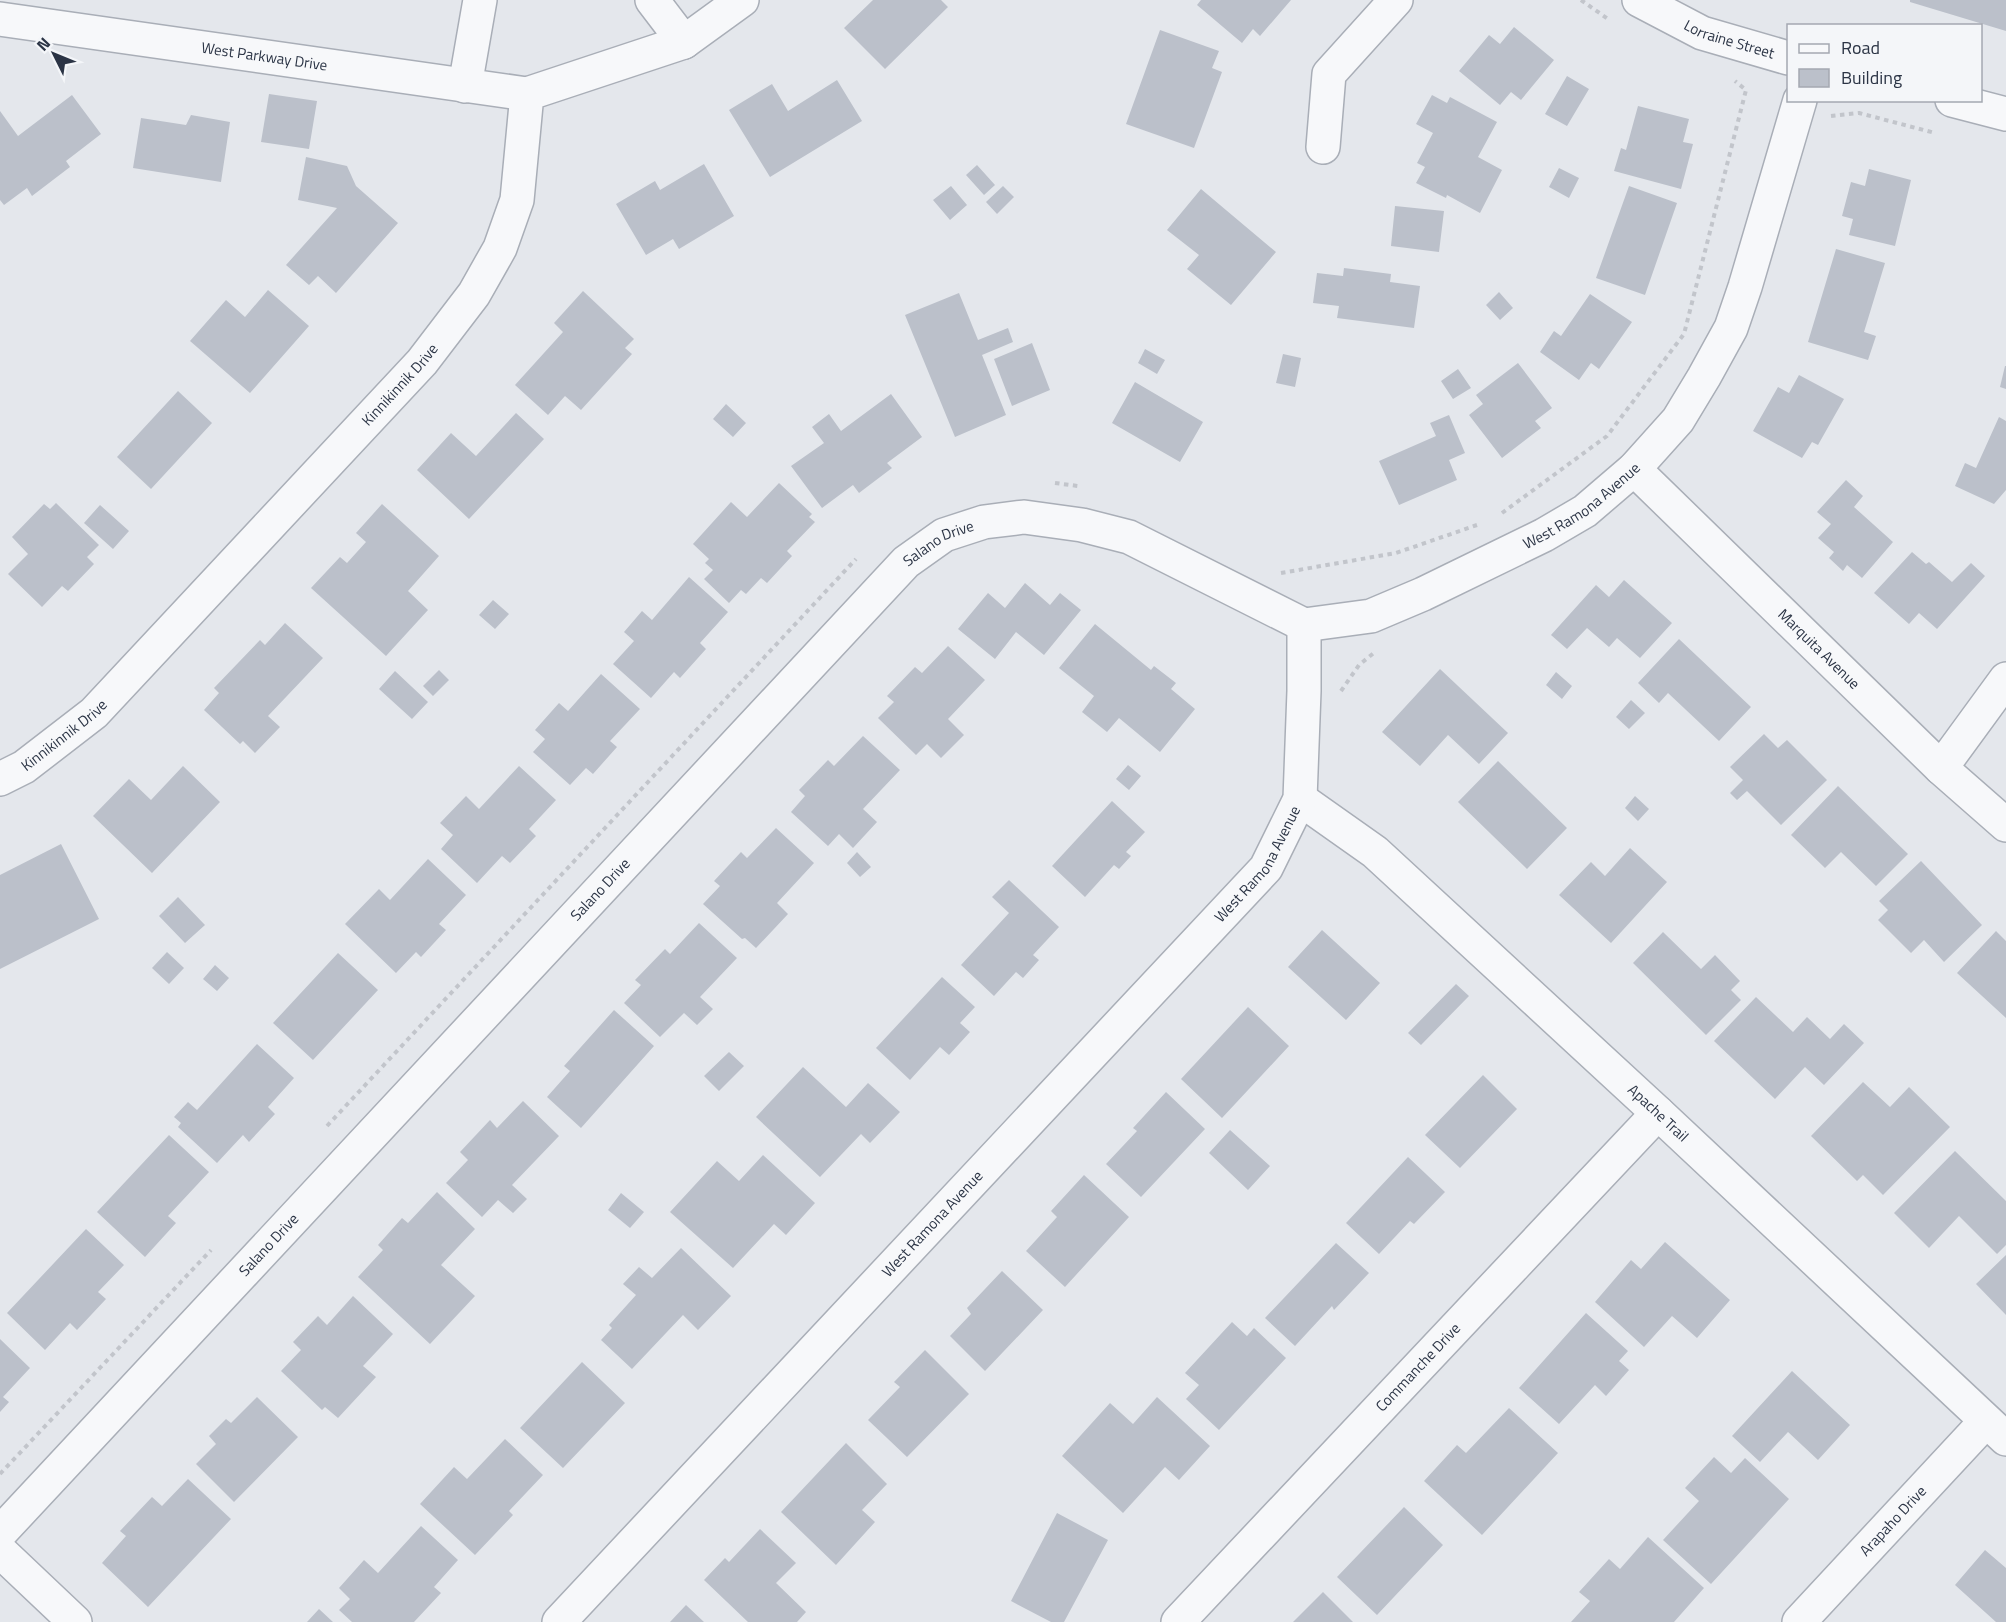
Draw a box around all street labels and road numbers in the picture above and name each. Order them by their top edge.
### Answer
street label: Lorraine Street [1680,14,1778,65]
street label: West Parkway Drive [200,36,329,76]
street label: Kinnikinnik Drive [356,338,443,431]
street label: West Ramona Avenue [1519,457,1645,555]
street label: Salano Drive [898,514,977,572]
street label: Marquita Avenue [1773,603,1866,694]
street label: Kinnikinnik Drive [16,694,112,776]
street label: West Ramona Avenue [1209,802,1306,927]
street label: Salano Drive [565,853,635,926]
street label: Apache Trail [1623,1079,1694,1147]
street label: West Ramona Avenue [876,1165,988,1282]
street label: Salano Drive [233,1208,304,1281]
street label: Commanche Drive [1370,1317,1466,1417]
street label: Arapaho Drive [1854,1480,1931,1561]

